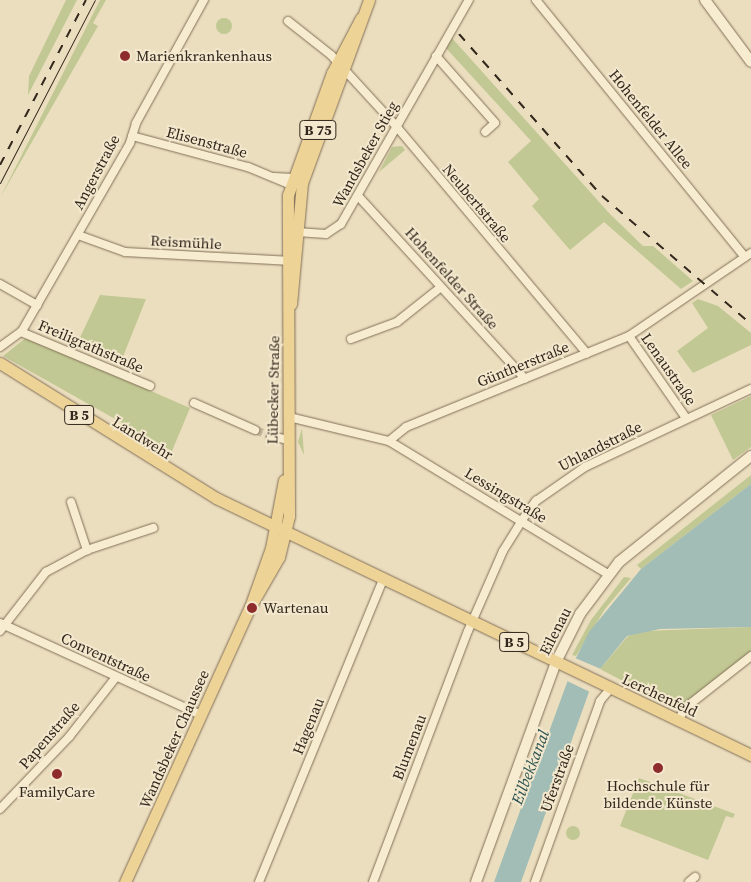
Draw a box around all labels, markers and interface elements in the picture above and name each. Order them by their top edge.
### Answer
place label: Marienkrankenhaus [136,47,272,65]
marker: Marienkrankenhaus [118,49,132,63]
street label: Hohenfelder Allee [605,66,697,172]
street label: Wandsbeker Stieg [328,98,402,210]
road number: B 75 [299,118,337,142]
street label: Elisenstraße [165,123,249,161]
street label: Angerstraße [69,131,123,213]
street label: Neubertstraße [439,160,515,246]
street label: Hohenfelder Straße [401,223,503,333]
street label: Reismühle [150,231,222,253]
street label: Freiligrathstraße [36,316,146,376]
street label: Lenaustraße [638,330,700,408]
street label: Lübecker Straße [263,335,283,445]
street label: Güntherstraße [474,337,572,391]
road number: B 5 [64,404,94,426]
street label: Landwehr [109,412,177,464]
street label: Uhlandstraße [555,417,645,475]
street label: Lessingstraße [462,463,550,527]
place label: Wartenau [263,599,329,617]
marker: Wartenau [245,601,259,615]
street label: Eilenau [535,604,575,658]
street label: Conventstraße [58,628,154,686]
road number: B 5 [499,630,529,654]
street label: Wandsbeker Chaussee [135,667,213,811]
street label: Lerchenfeld [619,670,701,720]
street label: Hagenau [288,695,328,757]
street label: Papenstraße [15,698,83,772]
street label: Blumenau [388,712,430,782]
water label: Eilbekkanal [507,727,553,807]
street label: Uferstraße [536,741,578,815]
marker: Hochschule für bildende Künste [652,762,664,774]
marker: FamilyCare [50,767,64,781]
place label: Hochschule für bildende Künste [603,776,713,811]
place label: FamilyCare [19,783,95,801]

